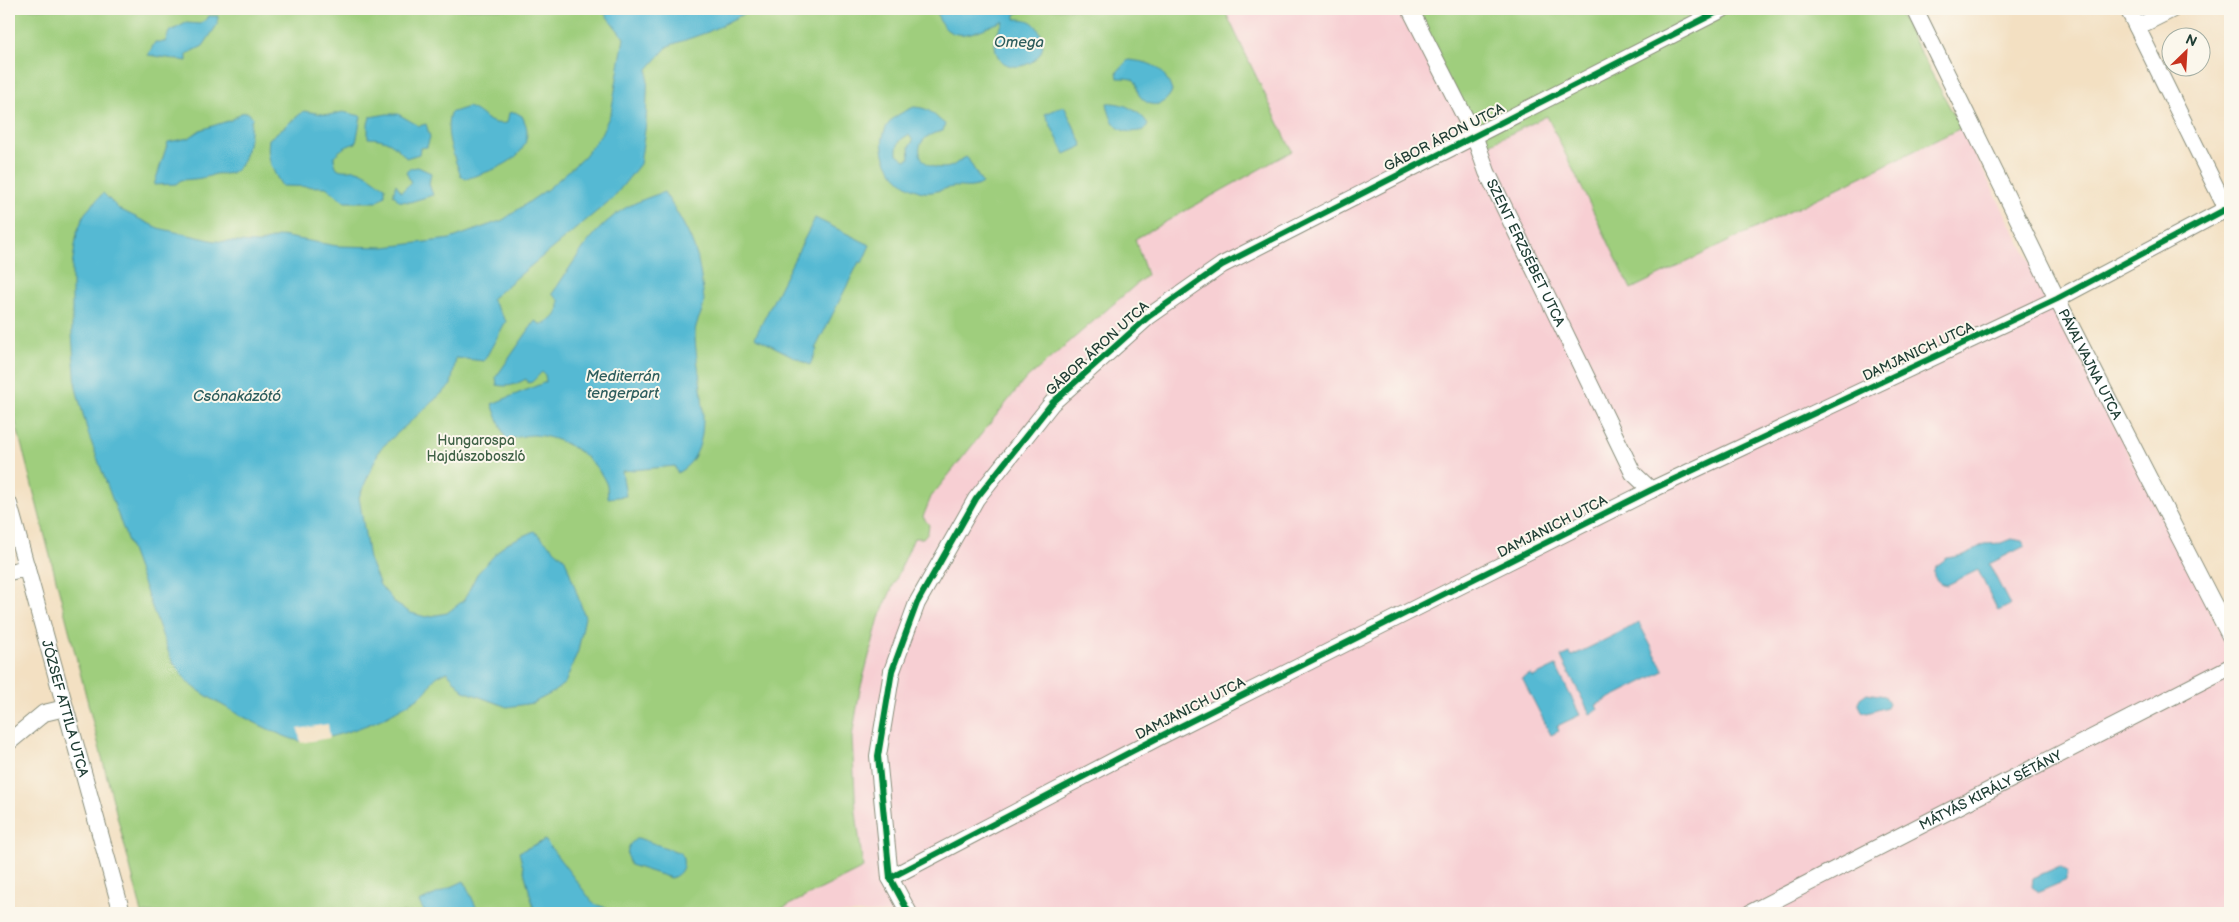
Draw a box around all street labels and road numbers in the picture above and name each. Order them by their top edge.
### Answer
street label: GÁBOR ÁRON UTCA [1381,99,1508,175]
street label: SZENT ERZSÉBET UTCA [1483,176,1569,330]
street label: GÁBOR ÁRON UTCA [1042,297,1153,399]
street label: PÁVAI VAJNA UTCA [2055,306,2126,423]
street label: DAMJANICH UTCA [1860,318,1977,385]
street label: DAMJANICH UTCA [1495,491,1610,561]
street label: JÓZSEF ATTILA UTCA [38,638,92,779]
street label: DAMJANICH UTCA [1133,673,1248,743]
street label: MÁTYÁS KIRÁLY SÉTÁNY [1916,746,2065,834]

